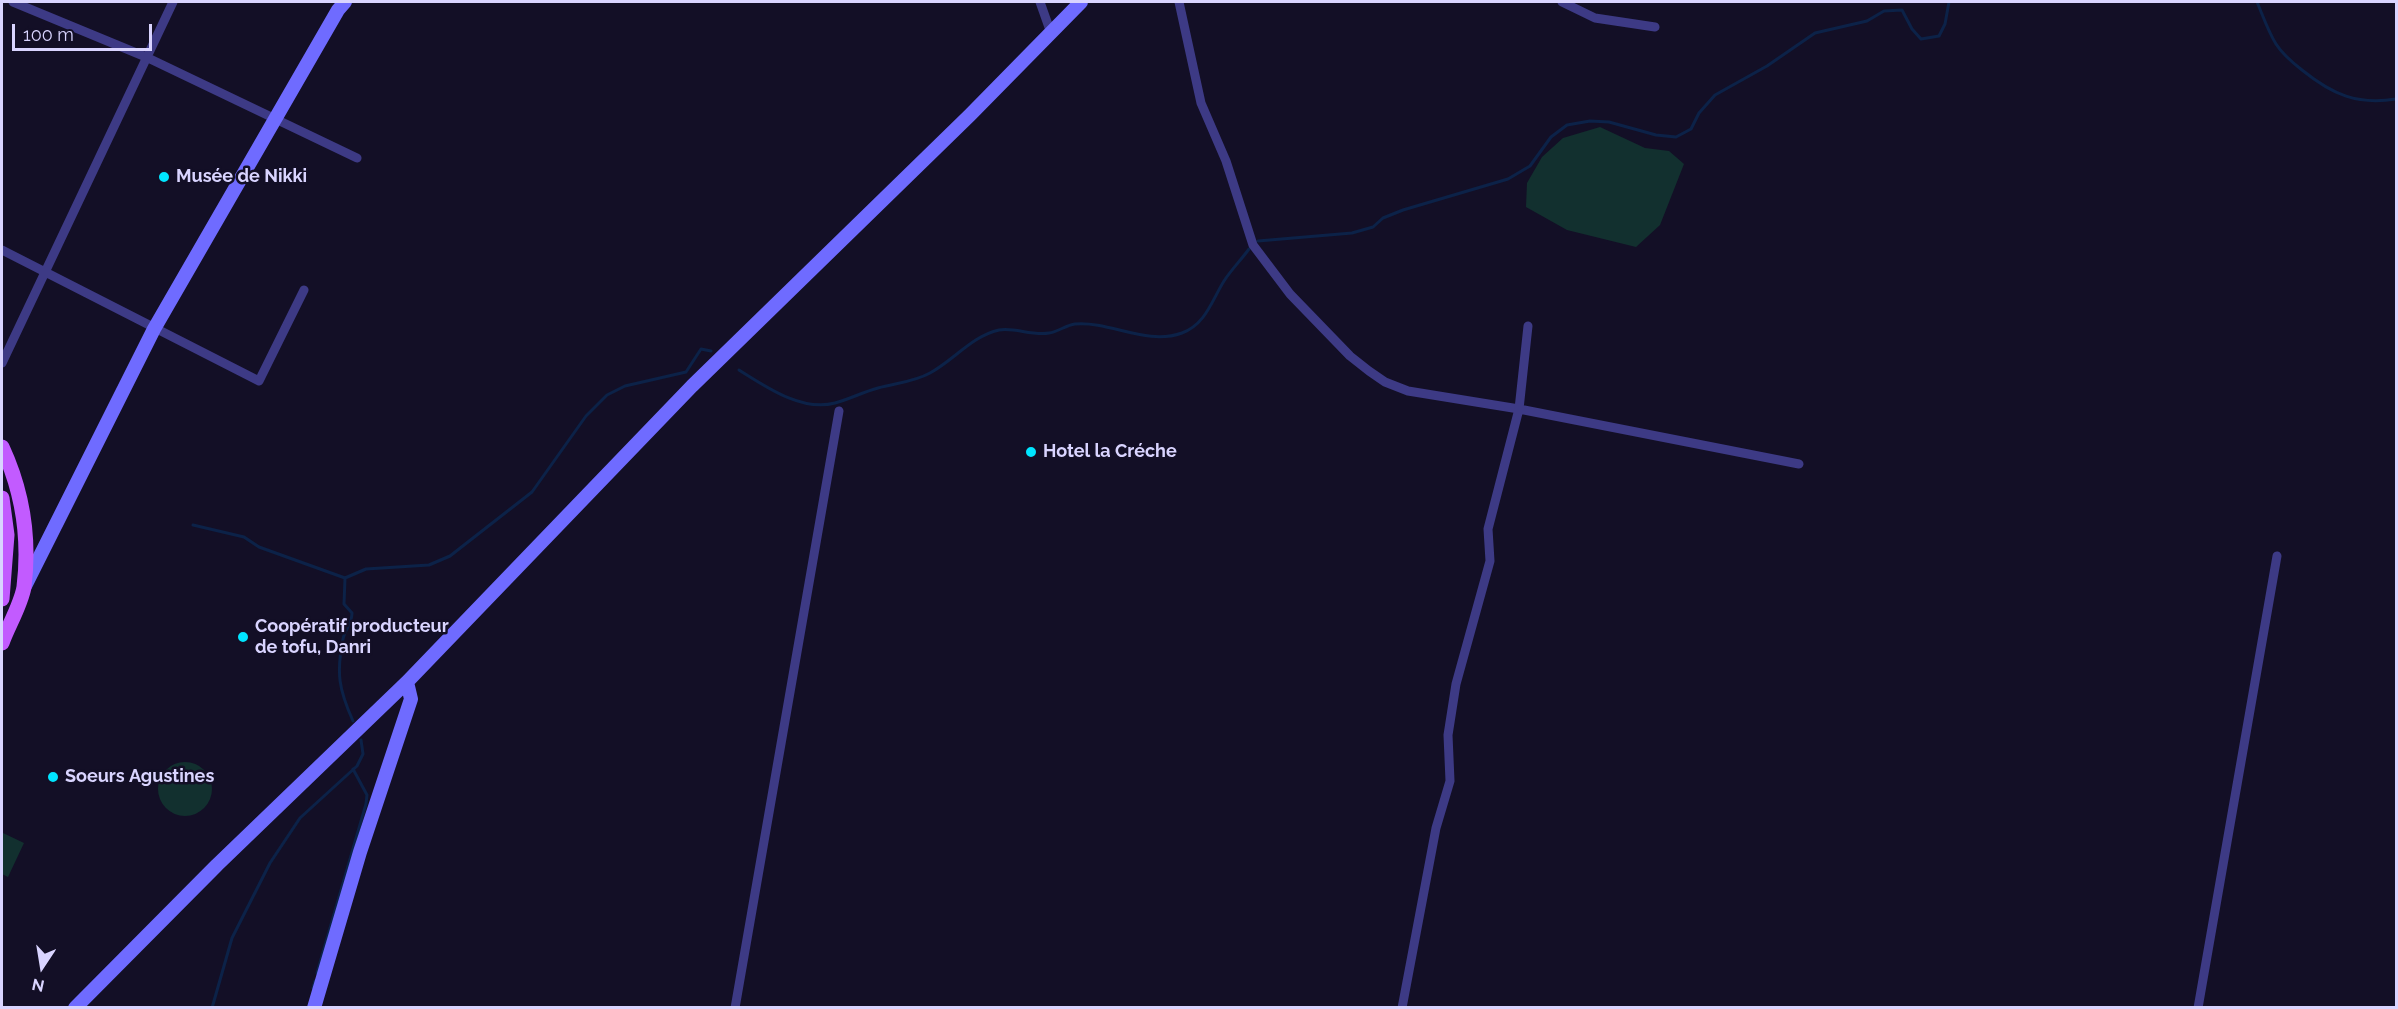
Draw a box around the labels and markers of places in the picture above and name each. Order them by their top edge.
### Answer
place label: Musée de Nikki [176,166,307,188]
marker: Musée de Nikki [157,170,171,184]
place label: Hotel la Créche [1043,441,1177,463]
marker: Hotel la Créche [1024,445,1038,459]
place label: Coopératif producteur de tofu, Danri [255,616,449,658]
marker: Coopératif producteur de tofu, Danri [236,630,250,644]
place label: Soeurs Agustines [65,766,214,788]
marker: Soeurs Agustines [46,770,60,784]

